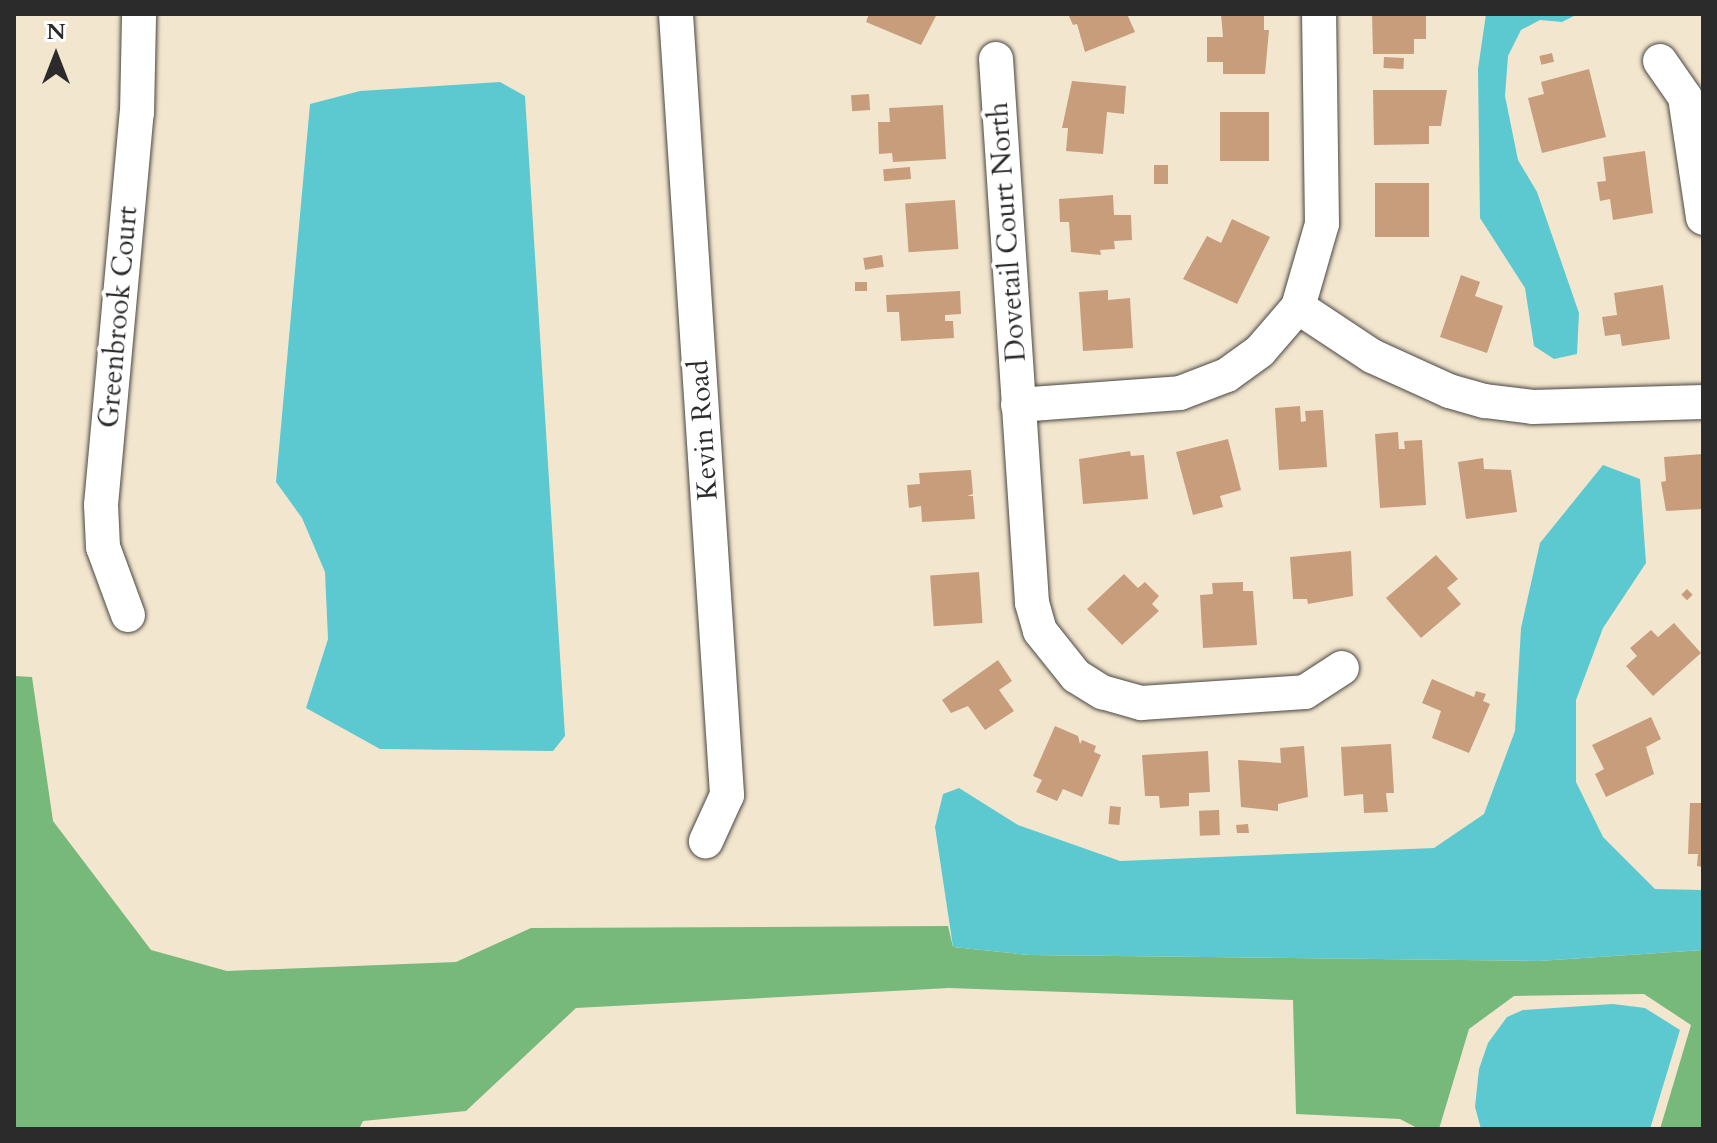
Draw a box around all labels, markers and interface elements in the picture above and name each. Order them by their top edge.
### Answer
north arrow [16,16,96,96]
text: N [46,17,66,47]
street label: Dovetail Court North [981,101,1033,363]
street label: Greenbrook Court [92,205,144,429]
street label: Kevin Road [681,359,725,501]

